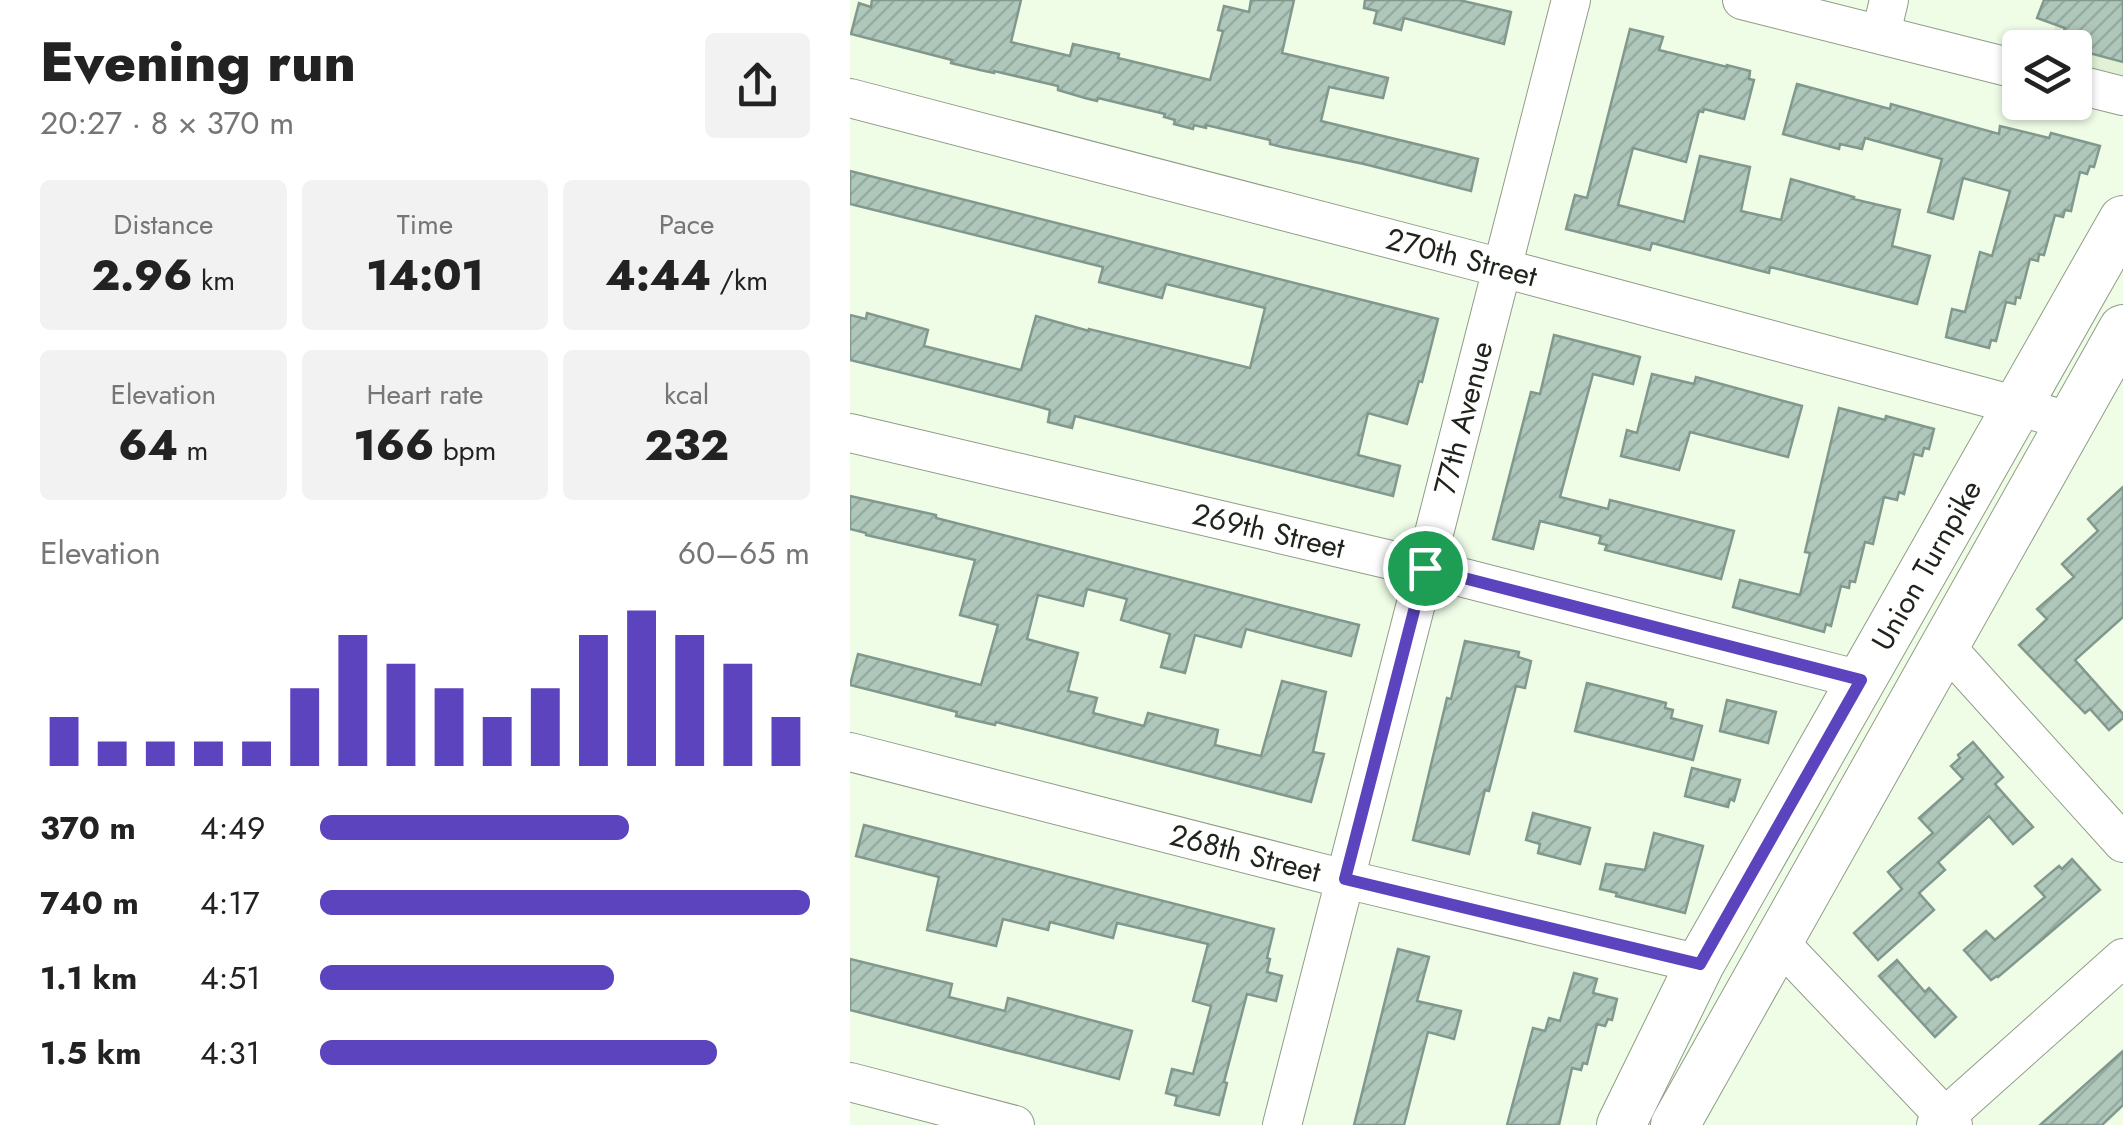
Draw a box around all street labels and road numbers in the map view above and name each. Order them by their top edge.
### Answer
street label: 270th Street [1382,217,1543,298]
street label: 77th Avenue [1423,336,1503,499]
street label: Union Turnpike [1861,472,1992,658]
street label: 269th Street [1188,492,1350,570]
street label: 268th Street [1165,813,1326,893]

